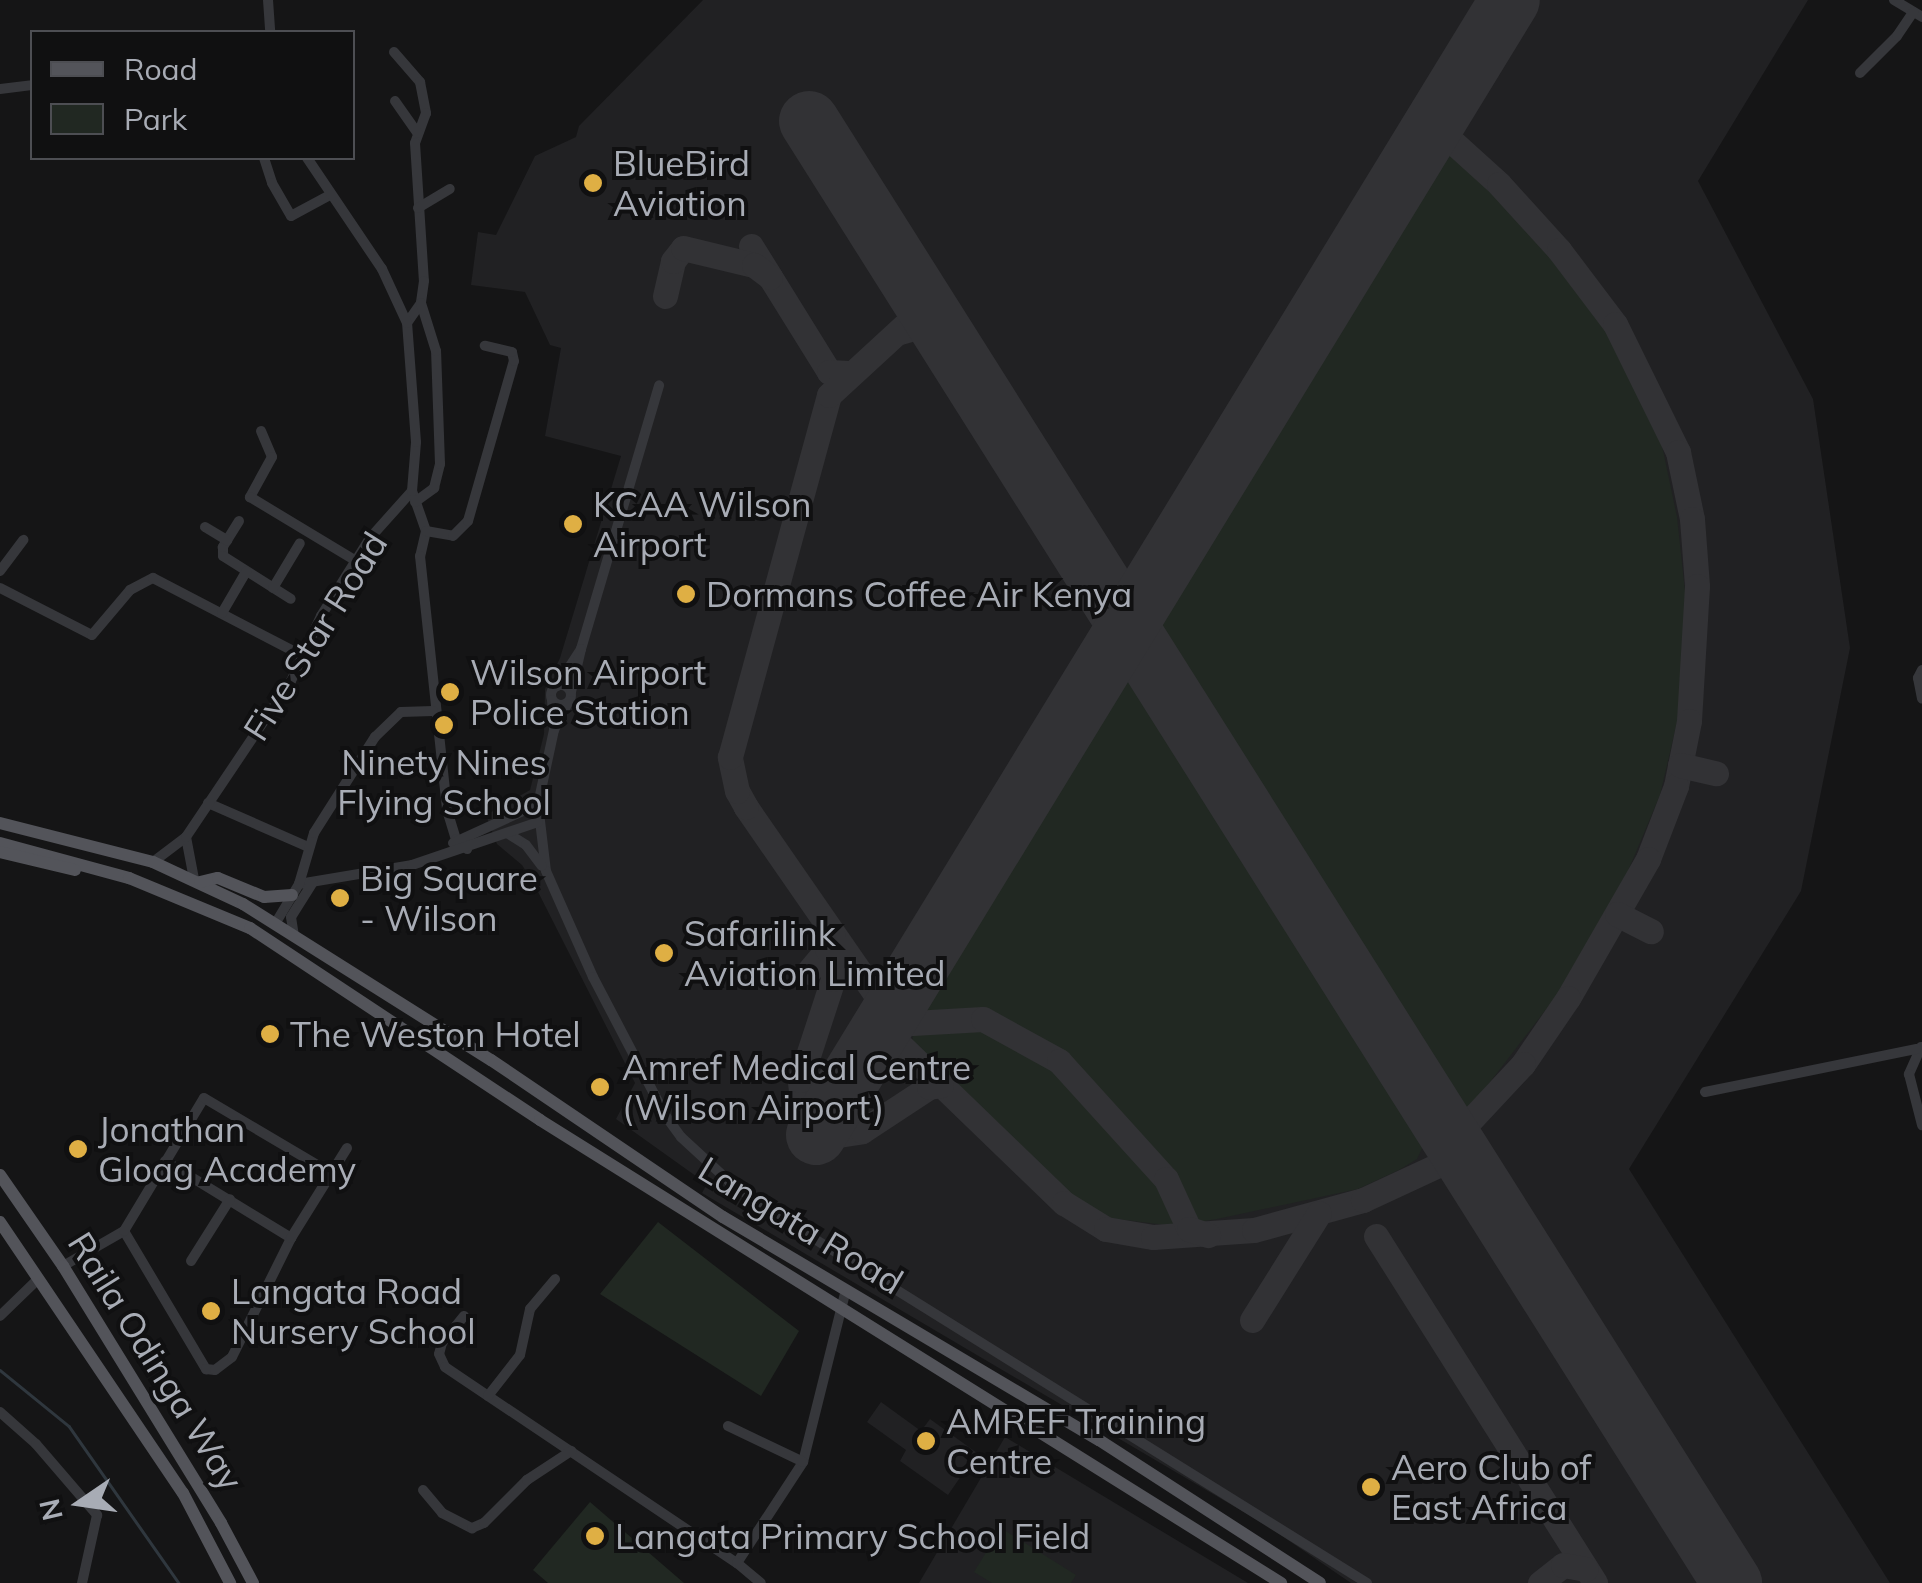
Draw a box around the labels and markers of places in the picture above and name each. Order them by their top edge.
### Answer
place label: BlueBird Aviation [613,142,750,224]
marker: BlueBird Aviation [582,172,604,194]
place label: KCAA Wilson Airport [593,483,812,565]
marker: KCAA Wilson Airport [562,513,584,535]
place label: Dormans Coffee Air Kenya [706,573,1132,615]
marker: Dormans Coffee Air Kenya [675,583,697,605]
place label: Wilson Airport Police Station [470,651,706,733]
marker: Wilson Airport Police Station [439,681,461,703]
marker: Ninety Nines Flying School [433,714,455,736]
place label: Ninety Nines Flying School [337,741,551,823]
place label: Big Square - Wilson [360,857,538,939]
marker: Big Square - Wilson [329,887,351,909]
place label: Safarilink Aviation Limited [684,912,946,994]
marker: Safarilink Aviation Limited [653,942,675,964]
place label: The Weston Hotel [290,1013,581,1055]
marker: The Weston Hotel [259,1023,281,1045]
place label: Amref Medical Centre (Wilson Airport) [622,1046,971,1128]
marker: Amref Medical Centre (Wilson Airport) [587,1074,613,1100]
place label: Jonathan Gloag Academy [98,1108,356,1190]
marker: Jonathan Gloag Academy [67,1138,89,1160]
place label: Langata Road Nursery School [231,1270,476,1352]
marker: Langata Road Nursery School [200,1300,222,1322]
place label: AMREF Training Centre [946,1400,1206,1482]
marker: AMREF Training Centre [915,1430,937,1452]
place label: Aero Club of East Africa [1391,1446,1591,1528]
marker: Aero Club of East Africa [1360,1476,1382,1498]
place label: Langata Primary School Field [615,1515,1090,1557]
marker: Langata Primary School Field [584,1525,606,1547]

